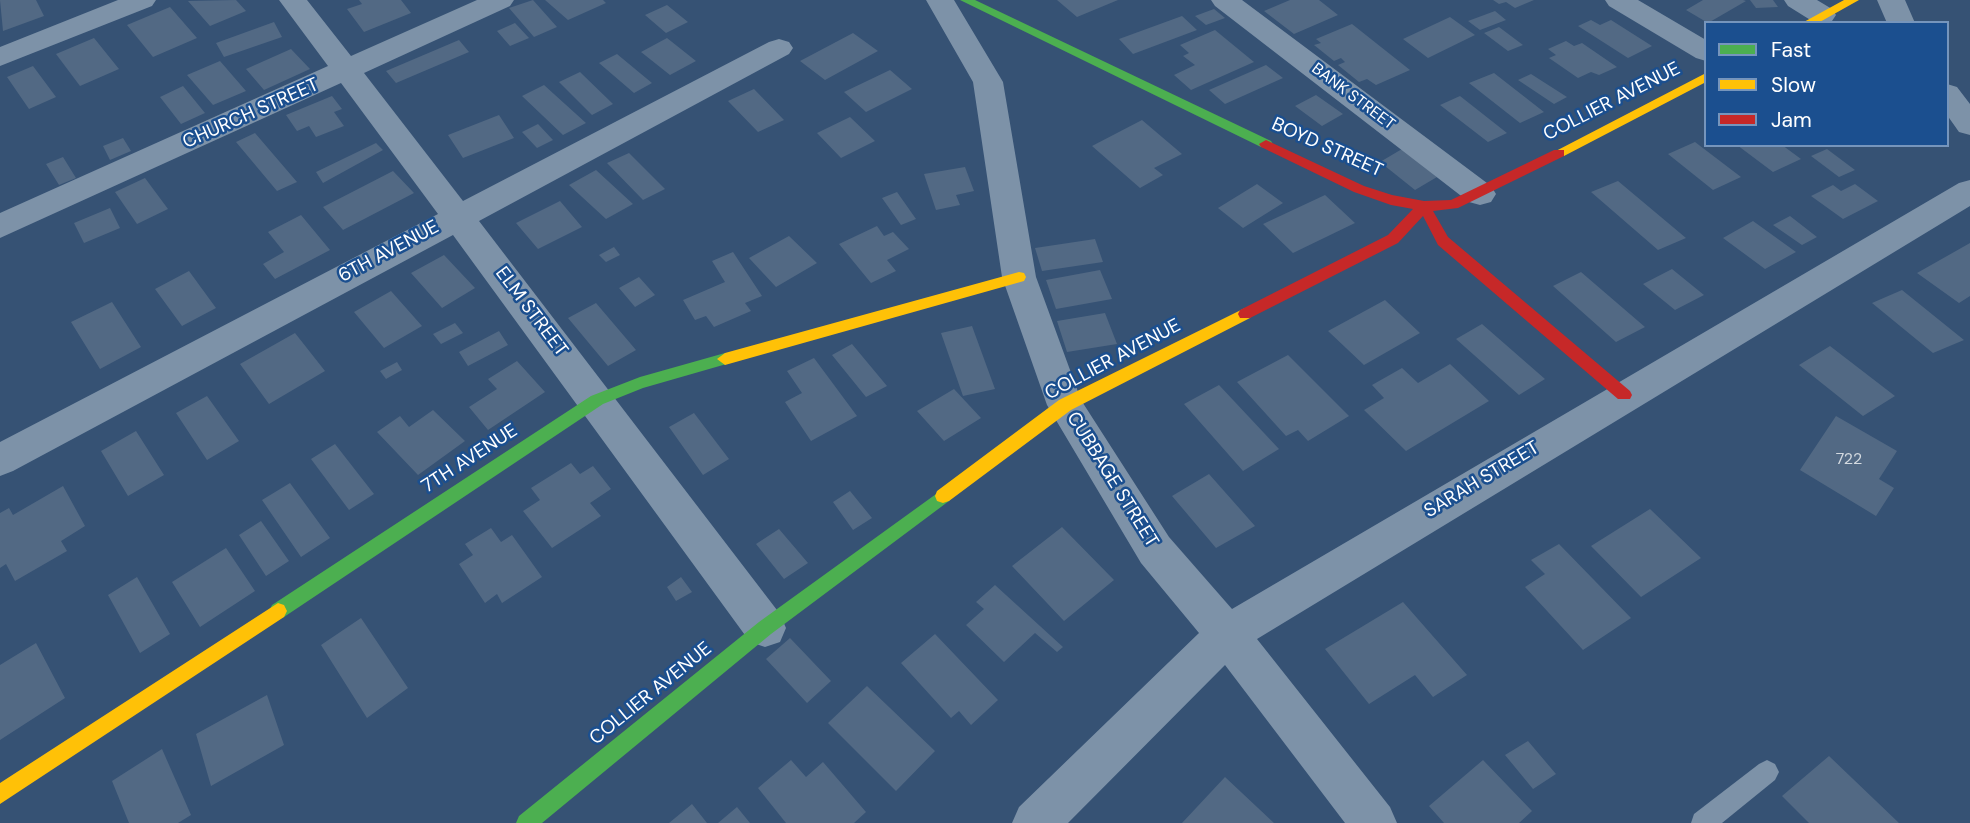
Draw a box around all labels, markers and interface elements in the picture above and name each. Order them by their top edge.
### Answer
legend [1704,21,1949,147]
text: Fast [1771,36,1811,64]
street label: COLLIER AVENUE [1540,58,1684,146]
street label: BANK STREET [1308,59,1398,135]
text: Slow [1771,71,1816,99]
street label: CHURCH STREET [179,74,323,154]
text: Jam [1771,106,1812,134]
street label: BOYD STREET [1268,113,1386,183]
street label: 6TH AVENUE [335,216,443,288]
street label: ELM STREET [490,263,572,361]
street label: COLLIER AVENUE [1041,315,1185,405]
street label: CUBBAGE STREET [1061,408,1163,552]
street label: 7TH AVENUE [418,420,522,498]
street label: SARAH STREET [1420,437,1544,523]
house number: 722 [1836,450,1862,470]
street label: COLLIER AVENUE [585,638,717,750]

